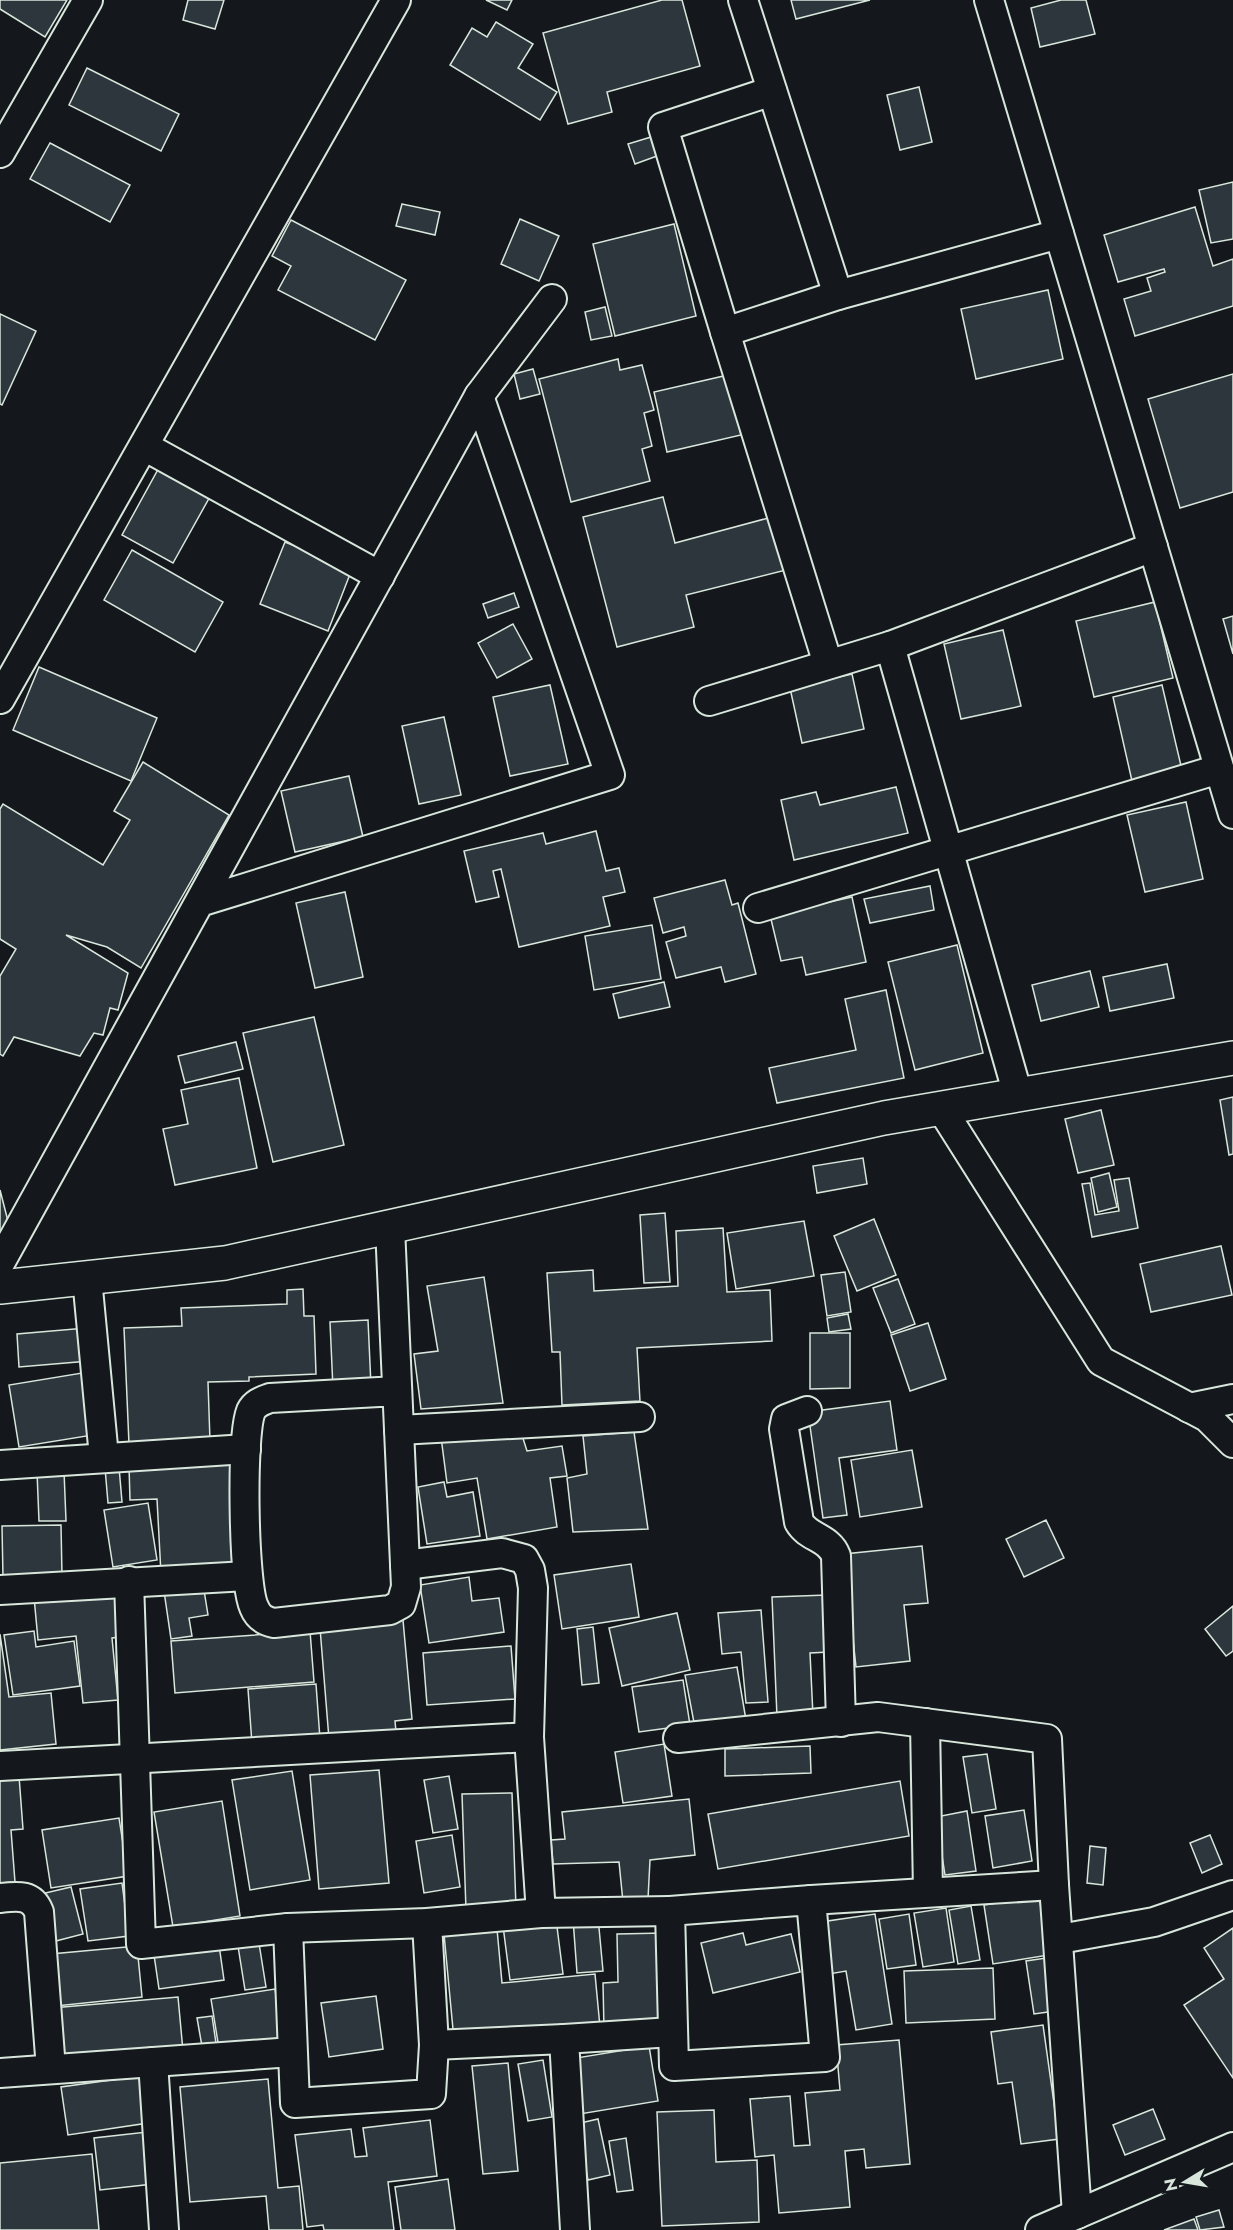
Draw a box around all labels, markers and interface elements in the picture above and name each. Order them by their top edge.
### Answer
north arrow [1155,2152,1215,2212]
text: N [1158,2176,1183,2193]

